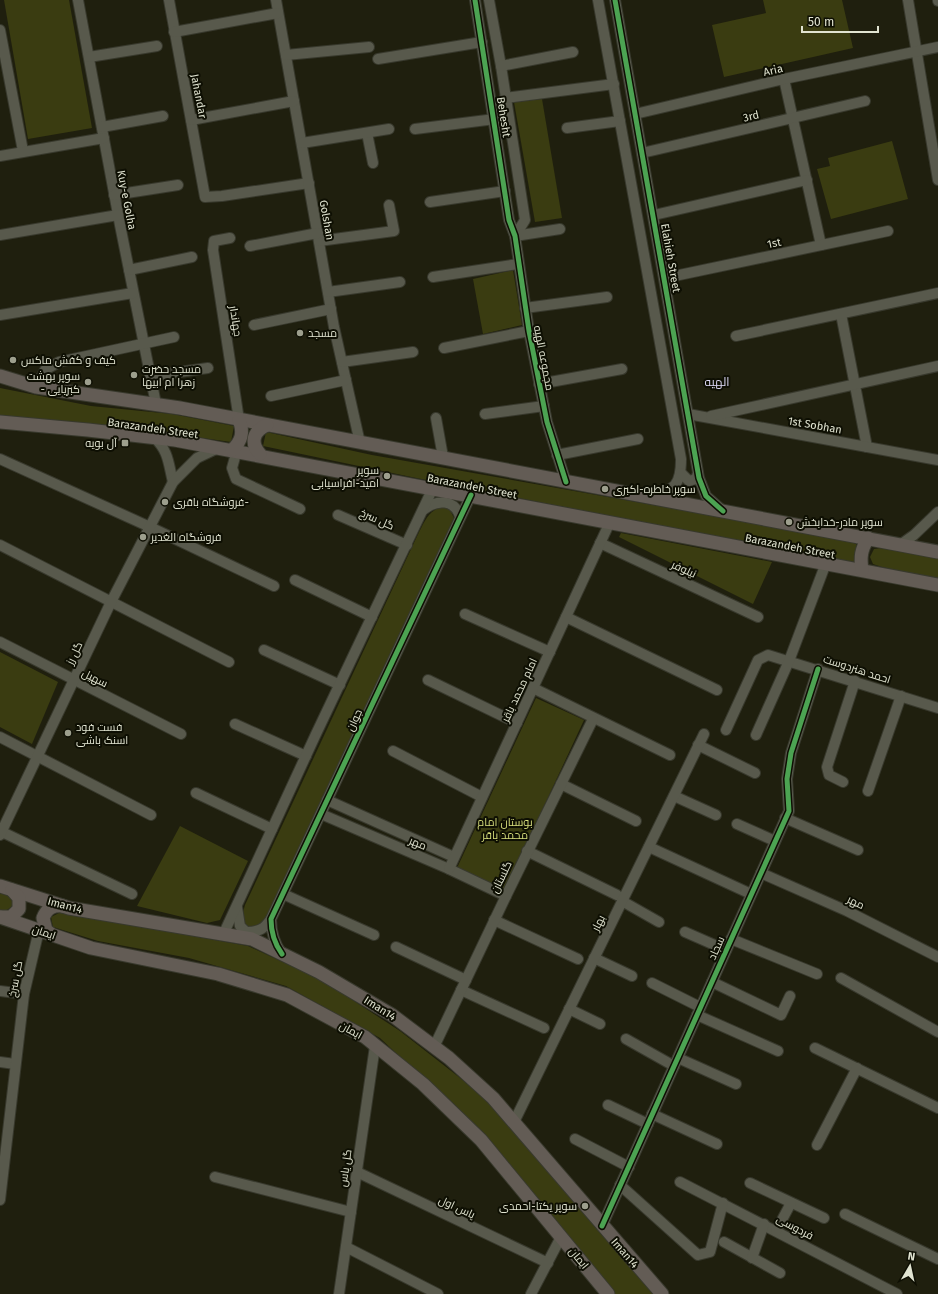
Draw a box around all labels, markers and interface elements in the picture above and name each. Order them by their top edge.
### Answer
scale bar [802,8,878,34]
text: 50 m [808,15,834,29]
street label: Aria [762,62,784,79]
street label: Jahandar [188,73,209,120]
street label: Behesht [494,96,513,138]
street label: 3rd [742,108,760,125]
street label: Kuy-e Golha [114,169,139,231]
street label: Golshan [317,199,336,241]
street label: Elahieh Street [658,223,683,294]
street label: 1st [766,236,782,251]
street label: جهاندار [226,304,244,338]
street label: مجموعه الهیه [531,324,556,392]
place label: مسجد [308,327,337,340]
marker: مسجد [295,328,305,338]
place label: کیف و کفش ماکس [21,354,116,367]
marker: کیف و کفش ماکس [8,355,18,365]
place label: مسجد حضرت زهرا ام ابیها [142,363,201,390]
place label: سوپر بهشت - کبریایی [27,370,80,396]
marker: مسجد حضرت زهرا ام ابیها [129,370,139,380]
district label: الهیه [705,375,729,389]
marker: سوپر بهشت - کبریایی [83,377,93,387]
street label: 1st Sobhan [787,414,843,437]
street label: Barazandeh Street [107,416,199,441]
place label: آل بویه [85,437,117,450]
marker: آل بویه [120,438,130,448]
place label: سوپر امید-افراسیابی [311,464,379,490]
marker: سوپر امید-افراسیابی [382,471,392,481]
street label: Barazandeh Street [426,471,518,502]
place label: سوپر خاطره-اکبری [613,483,696,496]
marker: سوپر خاطره-اکبری [600,484,610,494]
place label: فروشگاه باقری- [173,496,249,509]
marker: فروشگاه باقری- [160,497,170,507]
street label: گل سرخ [357,506,396,534]
place label: سوپر مادر-خدابخش [797,516,883,529]
marker: سوپر مادر-خدابخش [784,517,794,527]
place label: فروشگاه الغدیر [150,531,222,544]
street label: Barazandeh Street [744,531,836,562]
marker: فروشگاه الغدیر [138,532,148,542]
street label: نیلوفر [668,558,698,581]
street label: گل رز [63,640,86,668]
street label: احمد هنردوست [822,652,892,686]
street label: امام محمد باقر [499,656,541,726]
street label: سهیل [80,667,110,690]
street label: جوان [344,707,365,733]
place label: فست فود اسنک باشی [76,721,128,747]
marker: فست فود اسنک باشی [63,728,73,738]
park label: بوستان امام محمد باقر [477,816,533,842]
street label: مهر [406,834,428,853]
street label: گلستان [488,859,515,895]
street label: مهر [844,892,867,912]
street label: Iman14 [46,895,84,916]
street label: بهار [589,913,608,934]
street label: ایمان [30,922,57,943]
street label: سجاد [706,934,727,962]
street label: گل سرخ [6,960,26,999]
street label: Iman14 [361,994,398,1023]
street label: ایمان [337,1019,364,1042]
street label: گل یاس [336,1149,355,1188]
street label: یاس اول [437,1193,477,1222]
place label: سوپر یکتا-احمدی [499,1200,577,1213]
marker: سوپر یکتا-احمدی [580,1201,590,1211]
street label: فردوسی [774,1212,816,1243]
street label: Iman14 [608,1236,641,1271]
street label: ایمان [566,1245,591,1272]
north arrow [890,1246,930,1286]
text: N [907,1250,916,1264]

